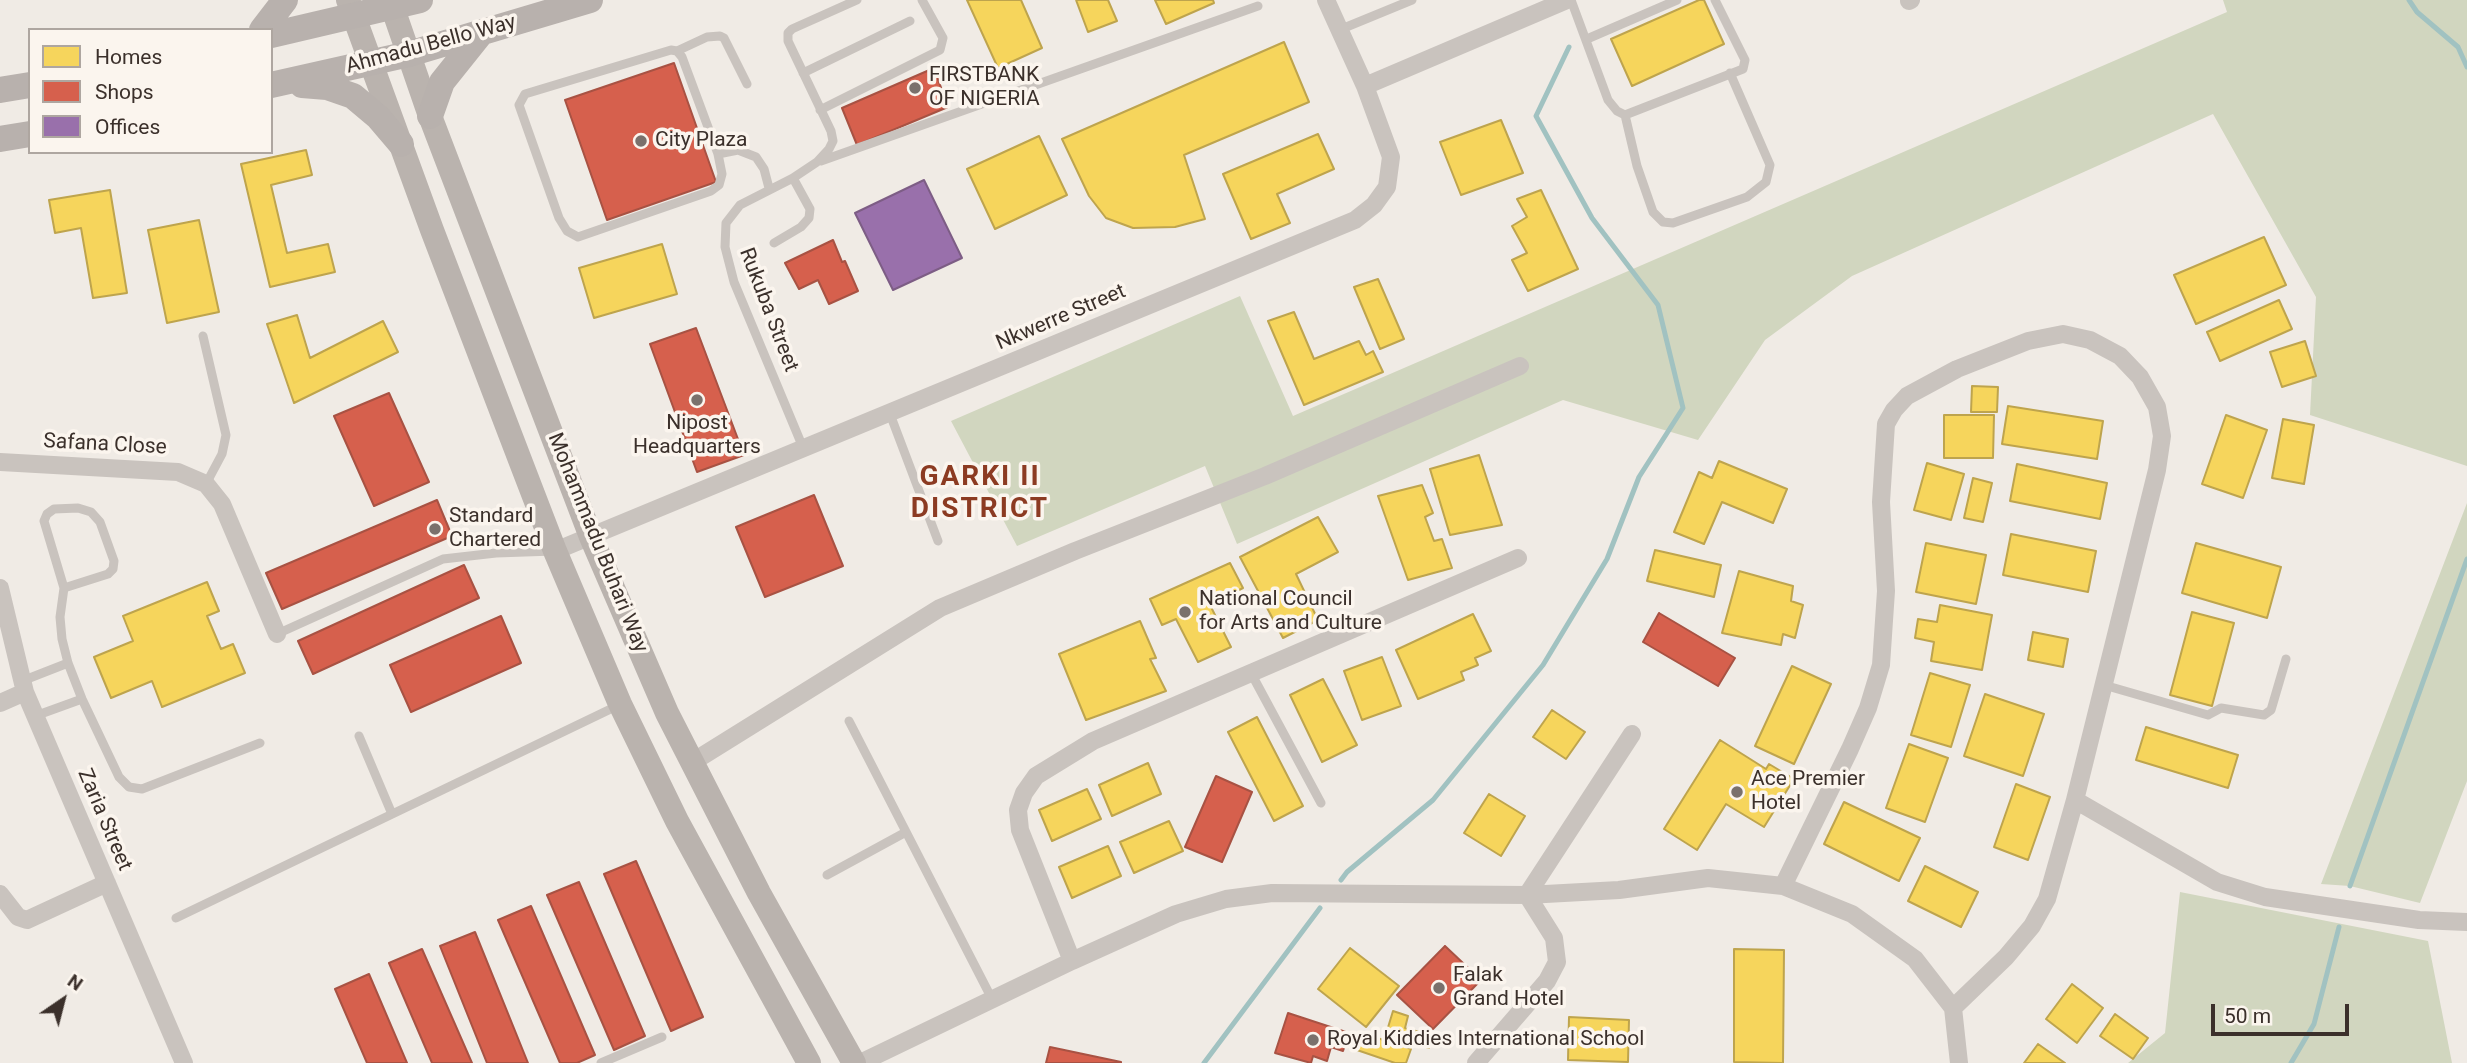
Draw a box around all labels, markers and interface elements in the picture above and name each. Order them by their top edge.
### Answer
street label: Ahmadu Bello Way [343,10,519,80]
legend [28,28,273,154]
text: Homes [95,45,162,69]
place label: FIRSTBANK OF NIGERIA [929,63,1040,113]
text: Shops [95,80,154,104]
marker: FIRSTBANK OF NIGERIA [907,80,923,96]
text: Offices [95,115,160,139]
place label: City Plaza [655,128,747,154]
marker: City Plaza [633,133,649,149]
street label: Rukuba Street [733,245,803,375]
street label: Nkwerre Street [992,279,1130,357]
marker: Nipost Headquarters [689,392,705,408]
place label: Nipost Headquarters [633,411,761,461]
street label: Safana Close [43,429,167,461]
street label: Mohammadu Buhari Way [541,429,653,657]
district label: GARKI II DISTRICT [912,461,1048,527]
place label: Standard Chartered [449,504,541,554]
marker: Standard Chartered [427,521,443,537]
place label: National Council for Arts and Culture [1199,587,1382,637]
marker: National Council for Arts and Culture [1177,604,1193,620]
street label: Zaria Street [71,765,137,875]
place label: Ace Premier Hotel [1751,767,1865,817]
marker: Ace Premier Hotel [1729,784,1745,800]
place label: Falak Grand Hotel [1453,963,1564,1013]
north arrow [28,965,98,1035]
text: N [63,969,87,996]
marker: Falak Grand Hotel [1431,980,1447,996]
scale bar [2215,990,2353,1034]
text: 50 m [2224,1004,2271,1028]
place label: Royal Kiddies International School [1327,1027,1644,1053]
marker: Royal Kiddies International School [1305,1032,1321,1048]

